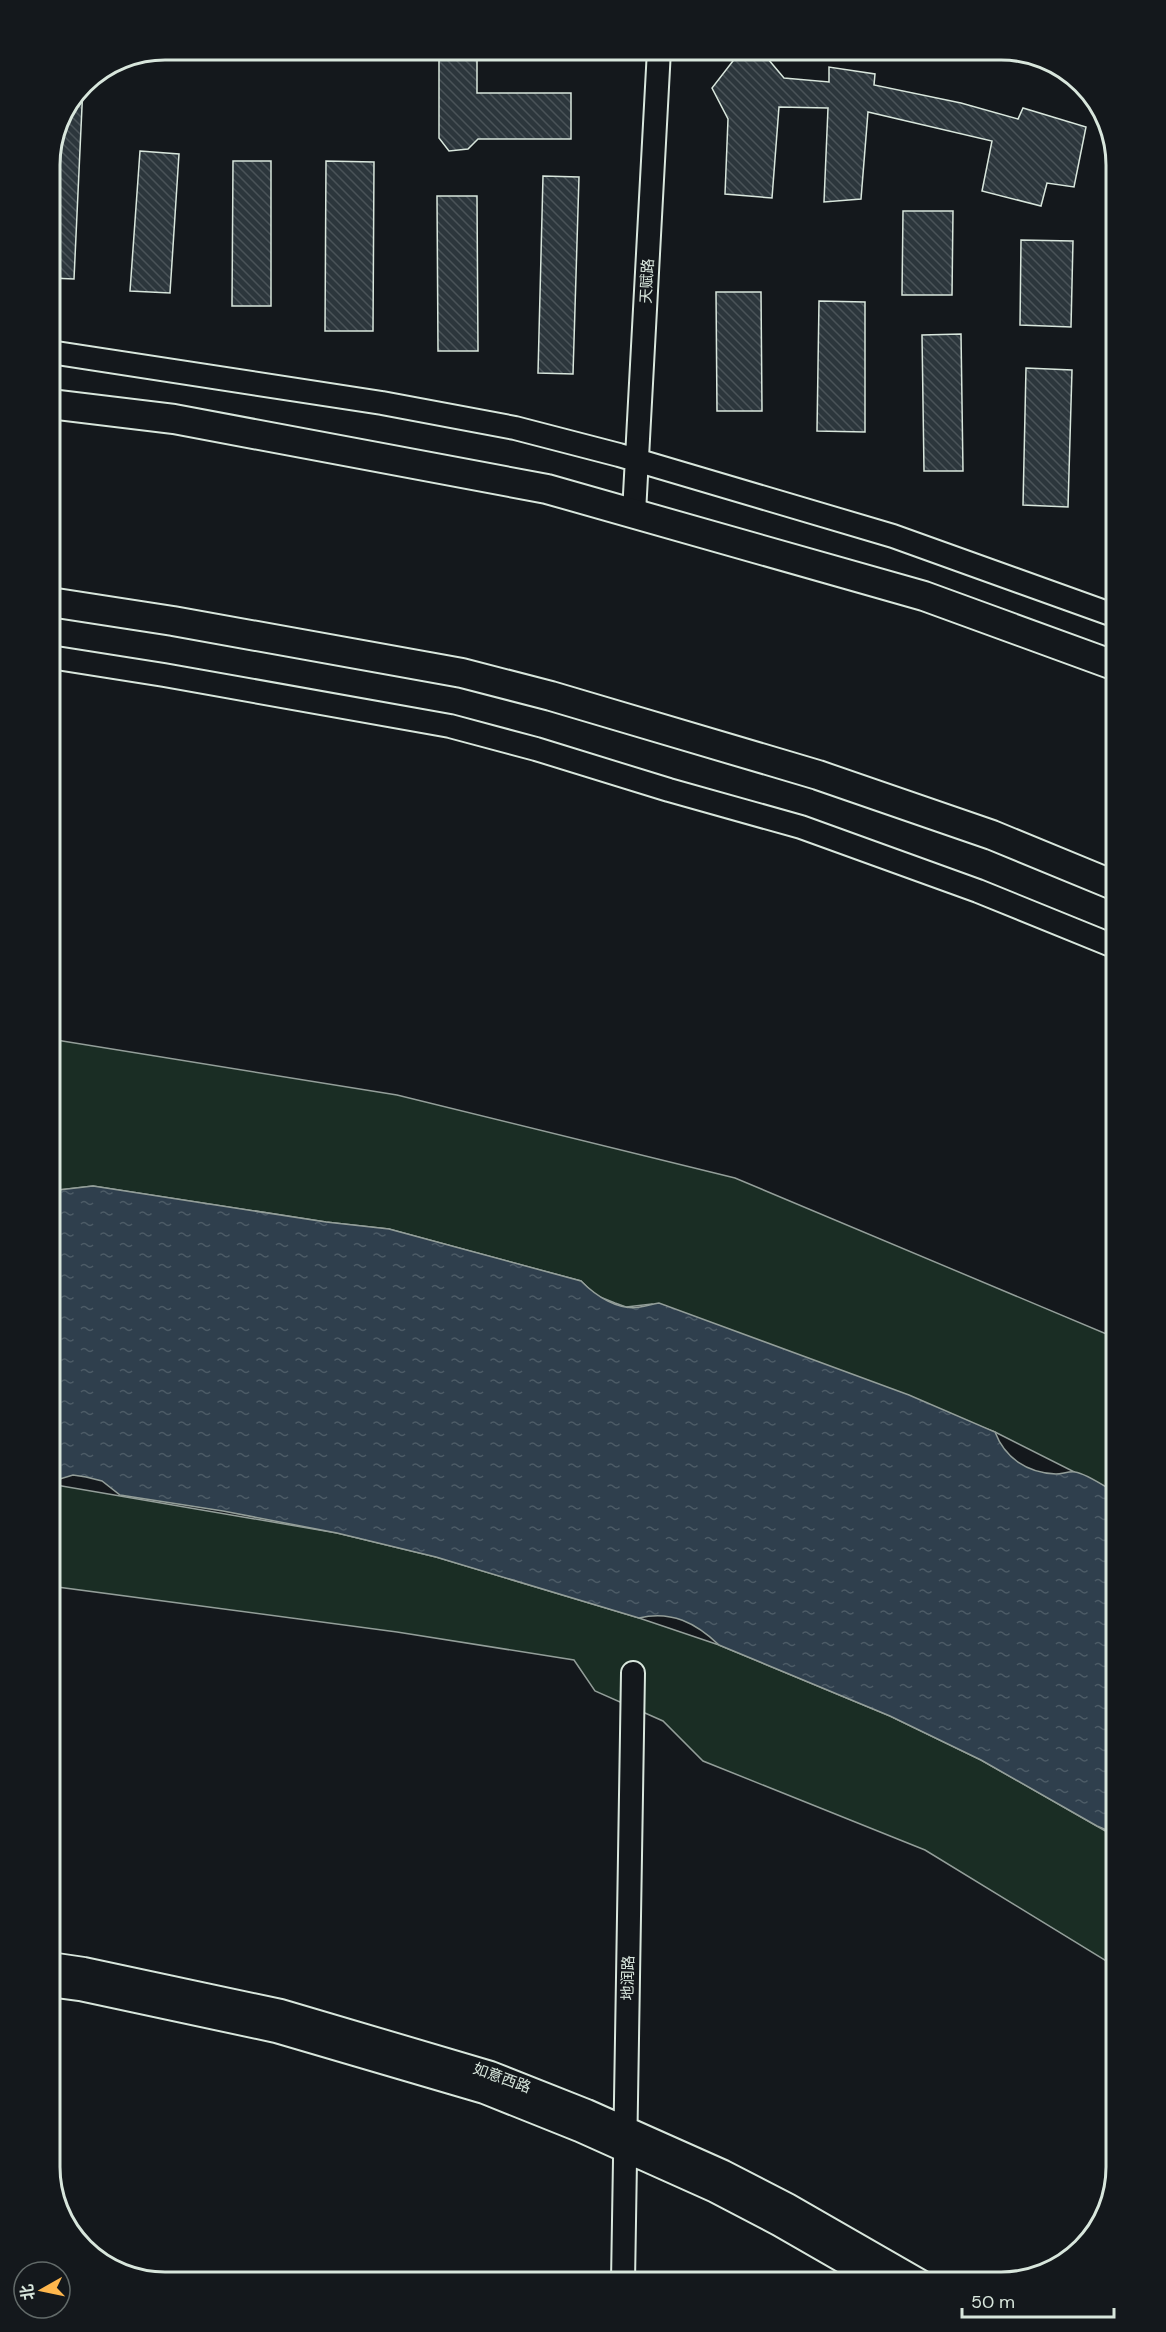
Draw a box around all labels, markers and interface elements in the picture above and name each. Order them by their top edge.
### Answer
street label: 天赋路 [636,258,658,304]
street label: 地润路 [618,1955,638,2001]
street label: 如意西路 [470,2058,534,2098]
north arrow [12,2260,72,2320]
scale bar [962,2281,1114,2319]
text: 北 [16,2283,39,2302]
text: 50 m [971,2290,1015,2314]

